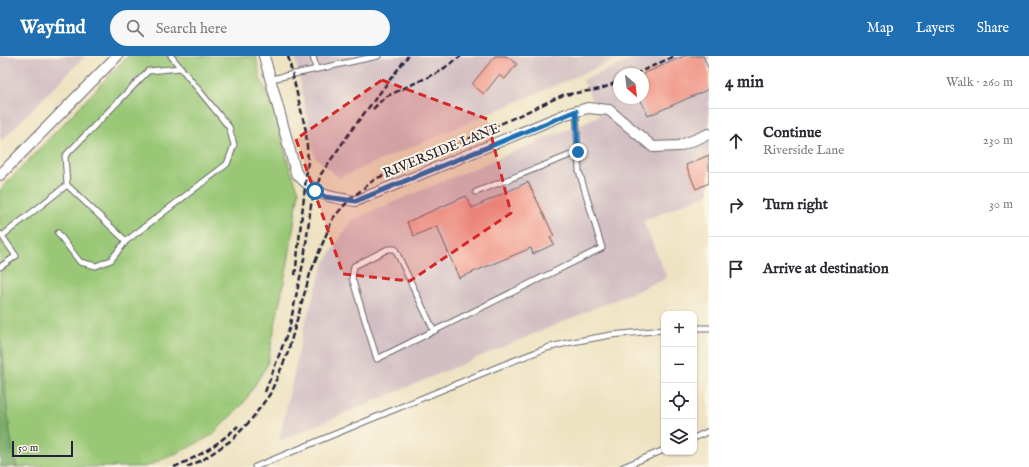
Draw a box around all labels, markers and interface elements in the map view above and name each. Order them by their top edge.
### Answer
search box [110,10,390,46]
text: Wayfind [20,16,86,40]
icon: search [124,17,146,39]
text: Search here [156,19,227,38]
text: Map [867,19,894,37]
text: Layers [916,19,955,37]
text: Share [977,19,1009,37]
north arrow [613,68,649,104]
text: 4 min [725,72,764,93]
text: Walk · 260 m [946,74,1013,91]
street label: RIVERSIDE LANE [380,119,503,183]
text: Continue [763,123,821,142]
icon: ahead [725,130,747,152]
text: 230 m [983,132,1013,149]
text: Riverside Lane [763,142,844,159]
route end [569,143,587,161]
route start [306,182,324,200]
icon: right [725,194,747,216]
text: Turn right [763,195,828,214]
text: 30 m [989,196,1013,213]
icon: arrive [725,258,747,280]
text: Arrive at destination [763,259,889,278]
map controls [661,311,697,455]
button: + [661,311,697,347]
button: − [661,347,697,383]
button: locate [661,383,697,419]
button: layers [661,419,697,455]
scale bar [12,439,73,458]
text: 50 m [18,441,38,455]

